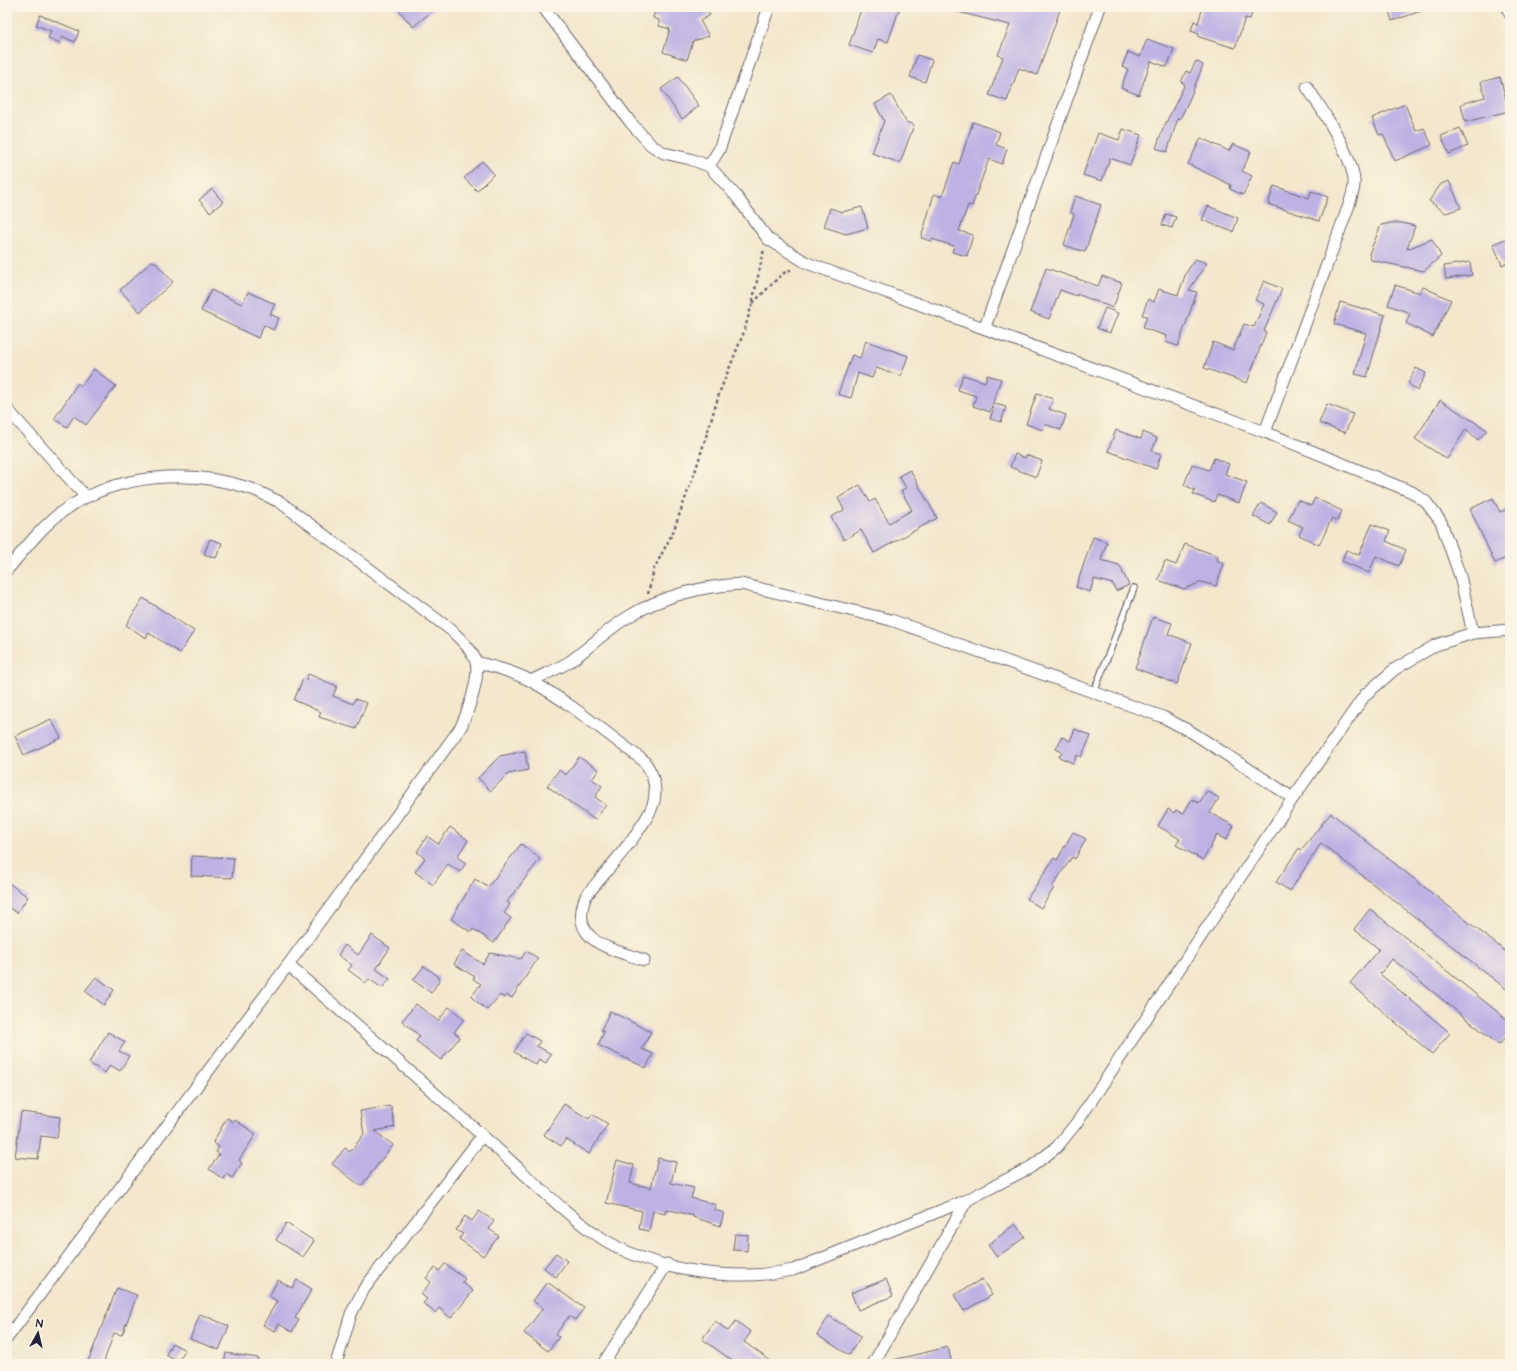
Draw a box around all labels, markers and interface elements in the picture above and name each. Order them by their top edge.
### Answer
north arrow [18,1313,58,1353]
text: N [35,1316,44,1332]

